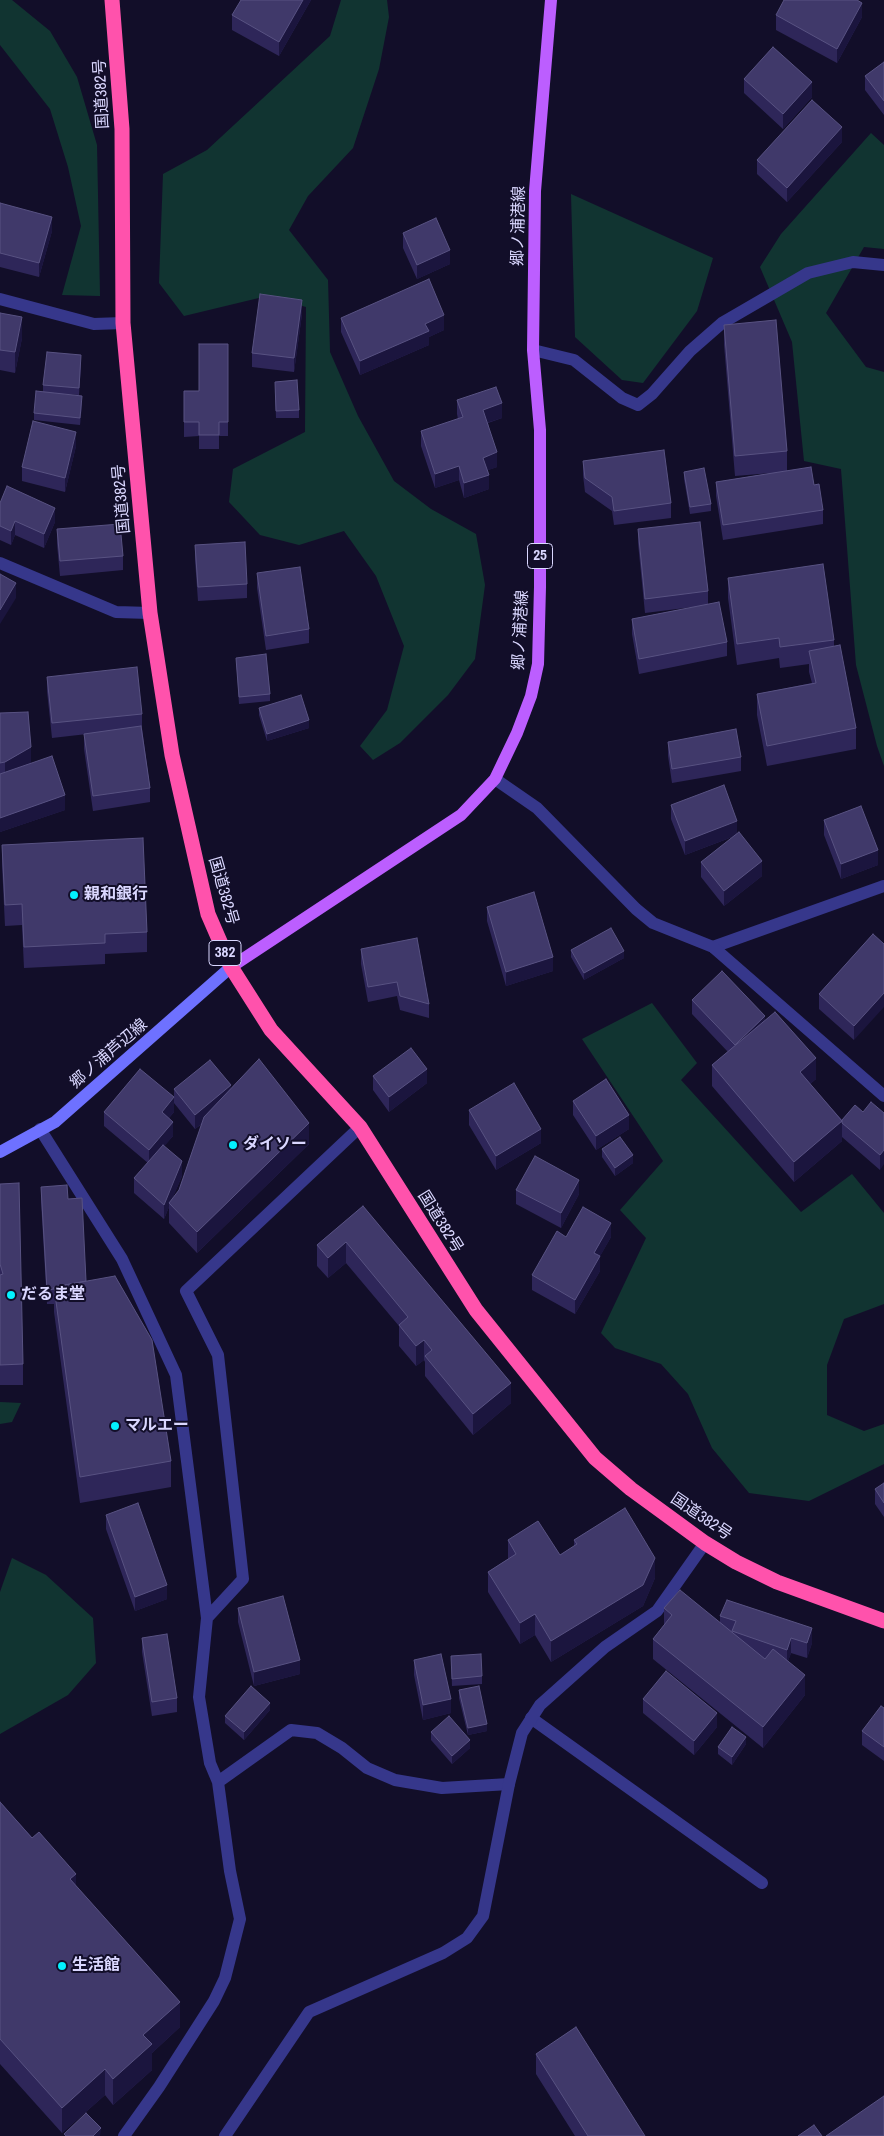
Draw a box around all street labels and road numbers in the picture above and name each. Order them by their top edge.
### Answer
street label: 国道382号 [91,59,113,129]
street label: 郷ノ浦港線 [509,186,529,266]
street label: 国道382号 [109,463,135,535]
road number: 25 [528,544,552,568]
street label: 郷ノ浦港線 [509,590,533,670]
street label: 国道382号 [204,855,242,927]
road number: 382 [209,940,241,966]
street label: 郷ノ浦芦辺線 [66,1015,152,1093]
street label: 国道382号 [413,1187,467,1257]
street label: 国道382号 [667,1490,735,1544]

